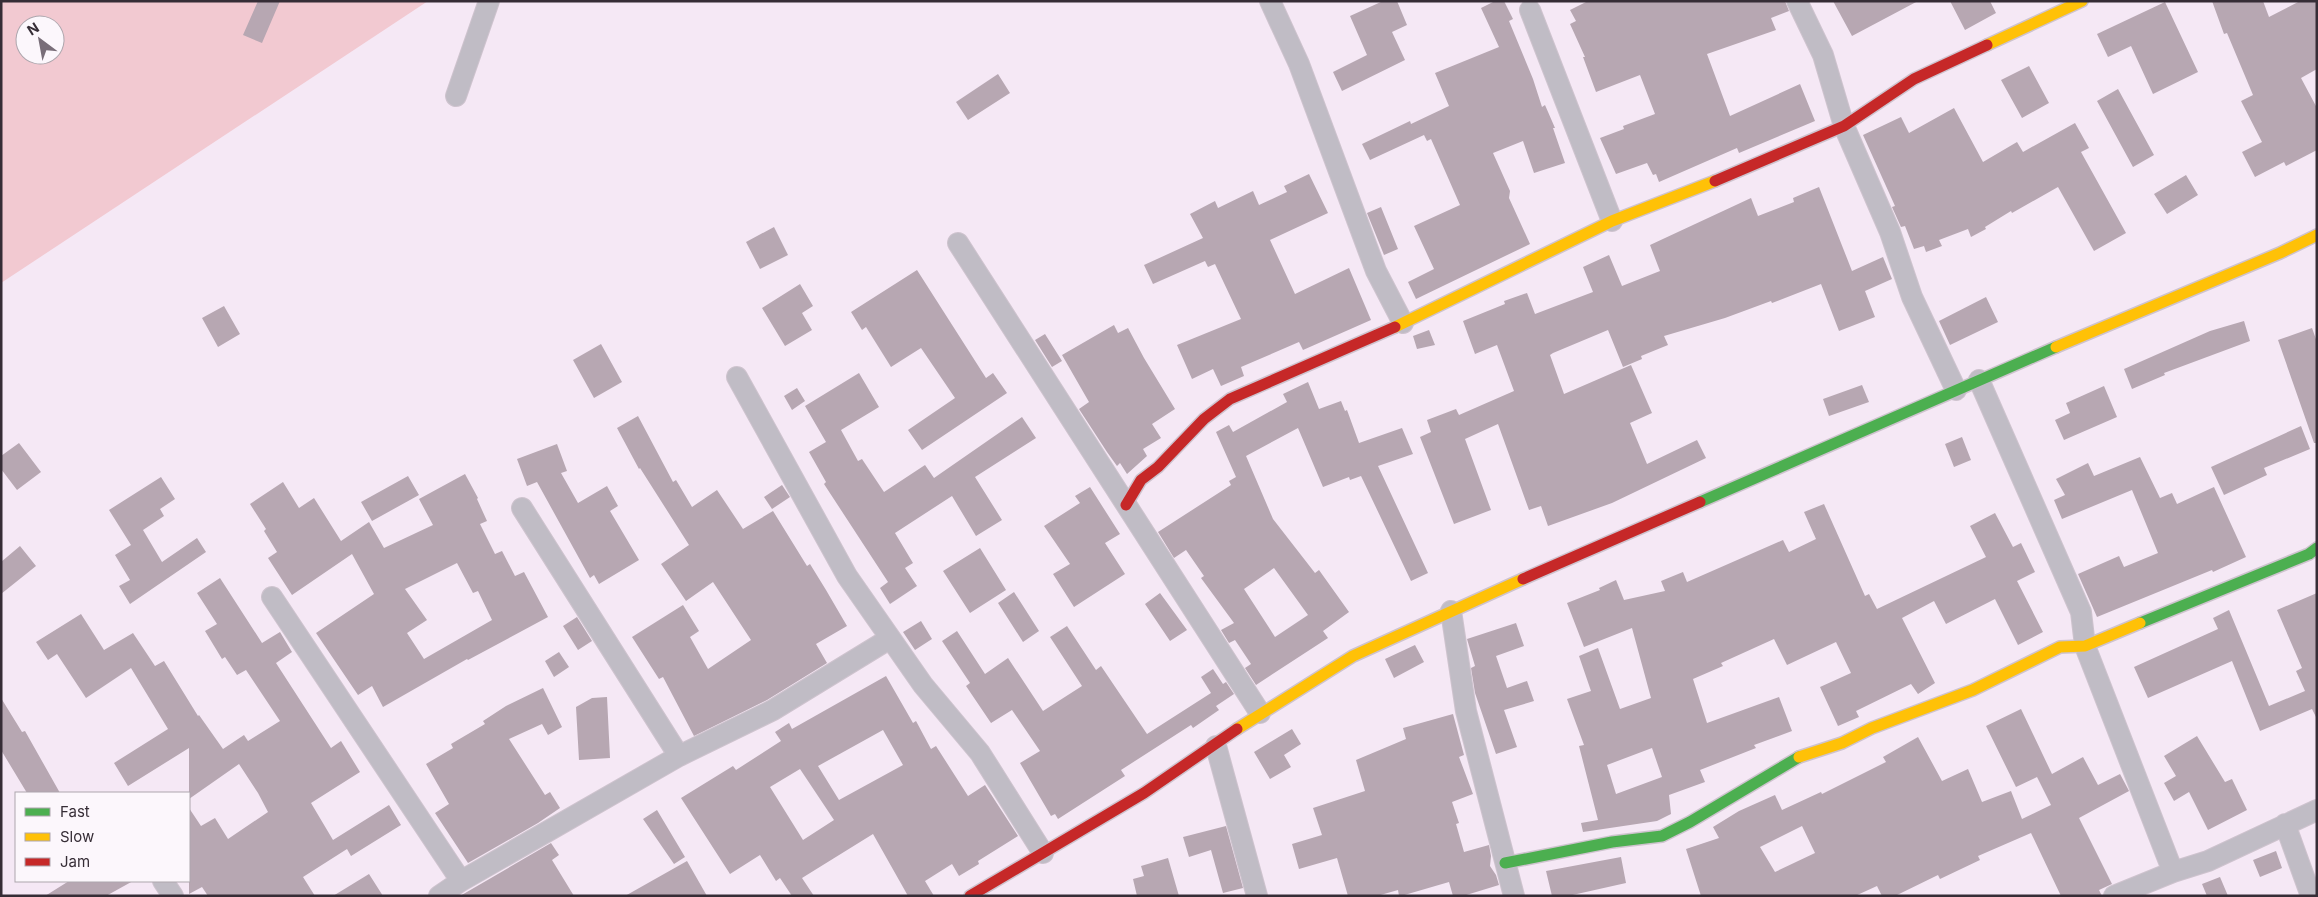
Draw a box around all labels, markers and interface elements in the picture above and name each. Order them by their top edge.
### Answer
north arrow [15,15,65,65]
text: N [24,19,42,39]
legend [15,792,190,882]
text: Fast [60,802,90,821]
text: Slow [60,827,94,846]
text: Jam [60,852,90,871]

